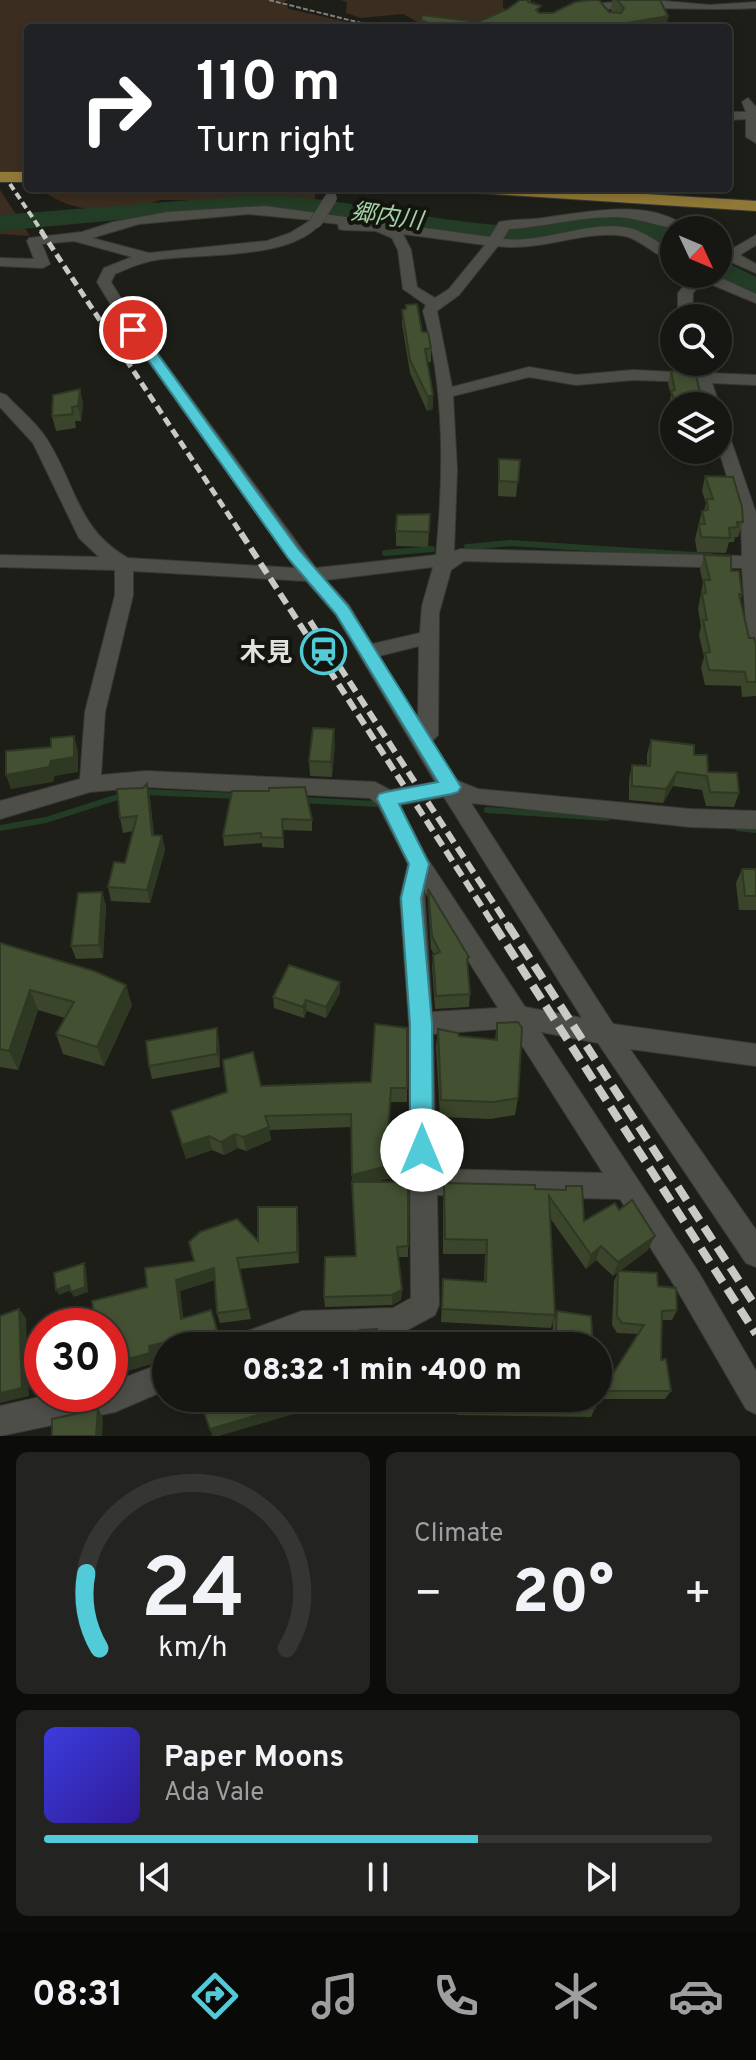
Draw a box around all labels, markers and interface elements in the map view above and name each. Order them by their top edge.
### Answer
text: 110 m [196,50,341,120]
icon: right [64,56,168,160]
text: Turn right [196,119,355,165]
water label: 郷内川 [349,198,427,238]
north arrow [660,216,732,288]
map controls [660,216,732,464]
pin [99,296,167,364]
button: search [660,304,732,376]
icon: arrive [111,308,155,352]
button: layers [660,392,732,464]
station icon: 木見 [299,628,347,676]
place label: 木見 [240,638,292,671]
position arrow [380,1108,464,1192]
speed limit sign: 30 [24,1308,128,1412]
text: 08:32 · 1 min · 400 m [242,1353,522,1390]
text: Climate [414,1518,503,1551]
text: 24 [141,1542,245,1647]
text: 20° [512,1558,614,1634]
text: − [414,1568,442,1624]
text: + [684,1568,712,1624]
text: km/h [158,1631,228,1667]
text: Paper Moons [164,1740,344,1777]
text: Ada Vale [164,1777,264,1810]
icon: previous [133,1855,177,1899]
icon: pause [356,1855,400,1899]
icon: next [579,1855,623,1899]
icon: directions [187,1968,243,2024]
icon: music [307,1968,363,2024]
icon: phone [428,1968,484,2024]
icon: climate [548,1968,604,2024]
icon: car [668,1968,724,2024]
text: 08:31 [32,1973,123,2019]

